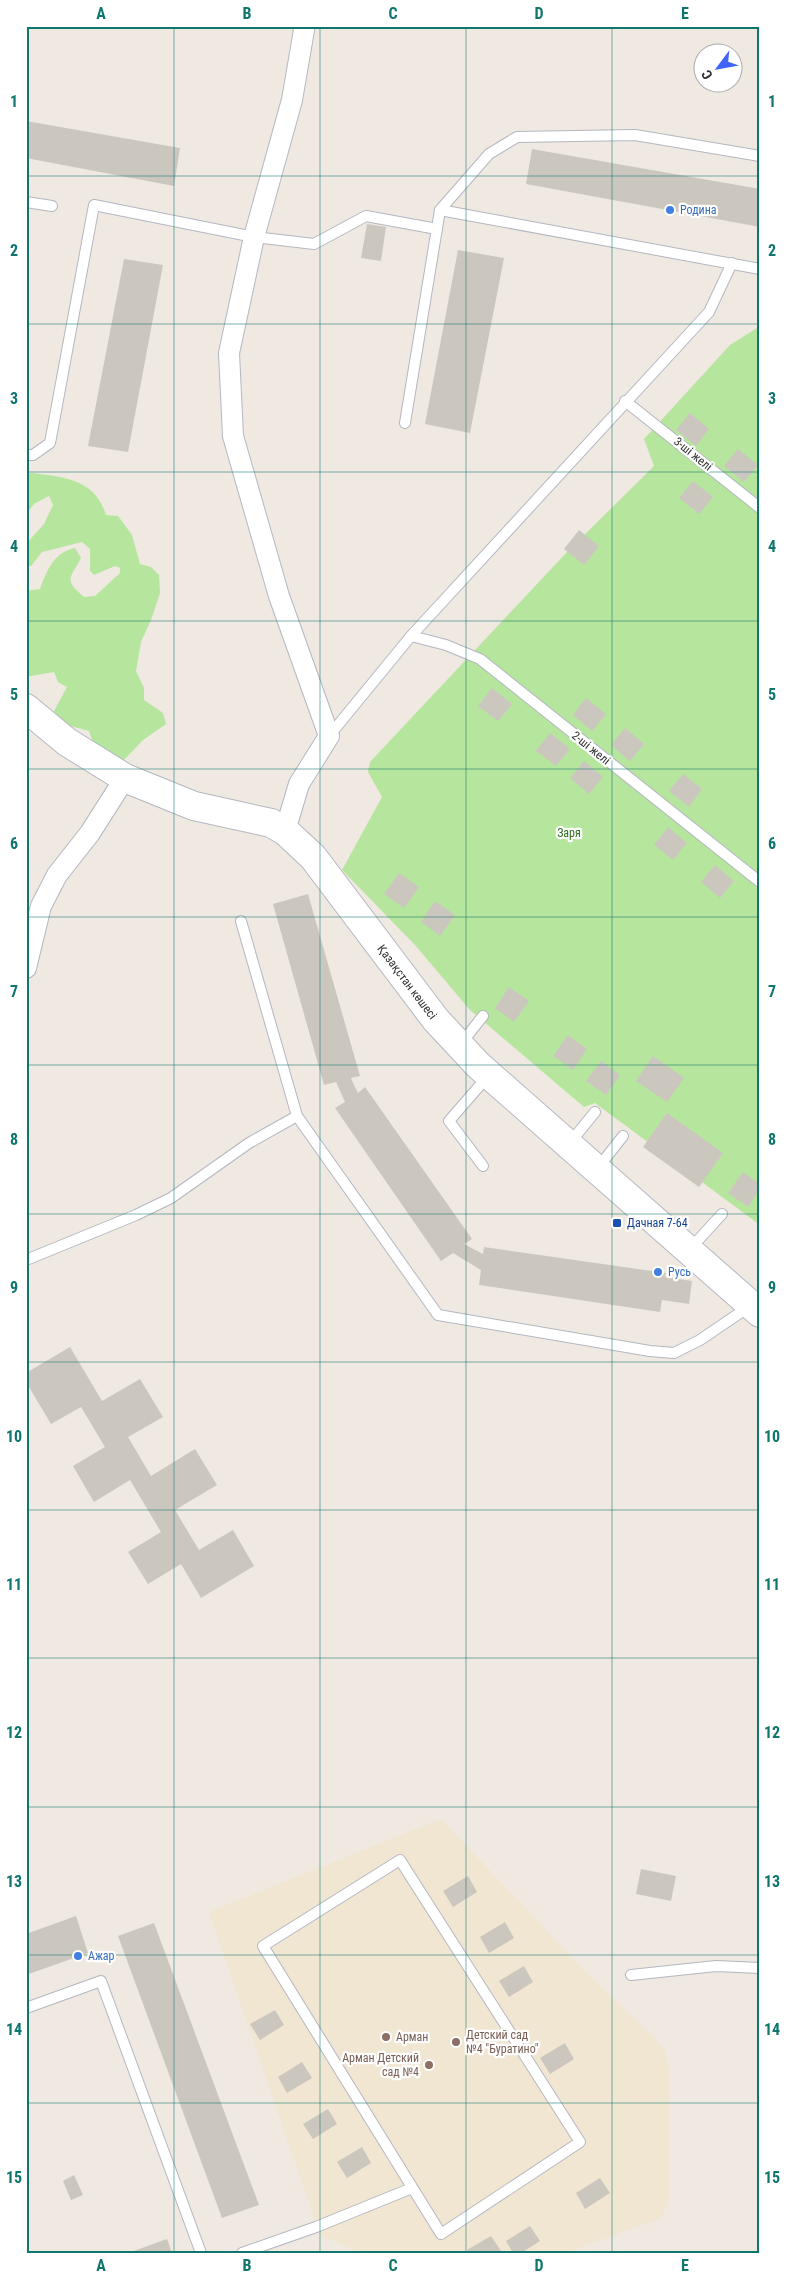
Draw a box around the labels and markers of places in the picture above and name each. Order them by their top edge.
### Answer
place label: Родина [680,203,717,217]
marker: Родина [664,204,676,216]
place label: Дачная 7-64 [627,1216,688,1230]
marker: Дачная 7-64 [611,1217,623,1229]
place label: Русь [668,1265,691,1279]
marker: Русь [652,1266,664,1278]
place label: Ажар [88,1949,115,1963]
marker: Ажар [72,1950,84,1962]
place label: Детский сад №4 "Буратино" [466,2028,539,2056]
place label: Арман [396,2030,428,2044]
marker: Арман [380,2031,392,2043]
marker: Детский сад №4 "Буратино" [450,2036,462,2048]
place label: Арман Детский сад №4 [342,2051,419,2079]
marker: Арман Детский сад №4 [423,2059,435,2071]

